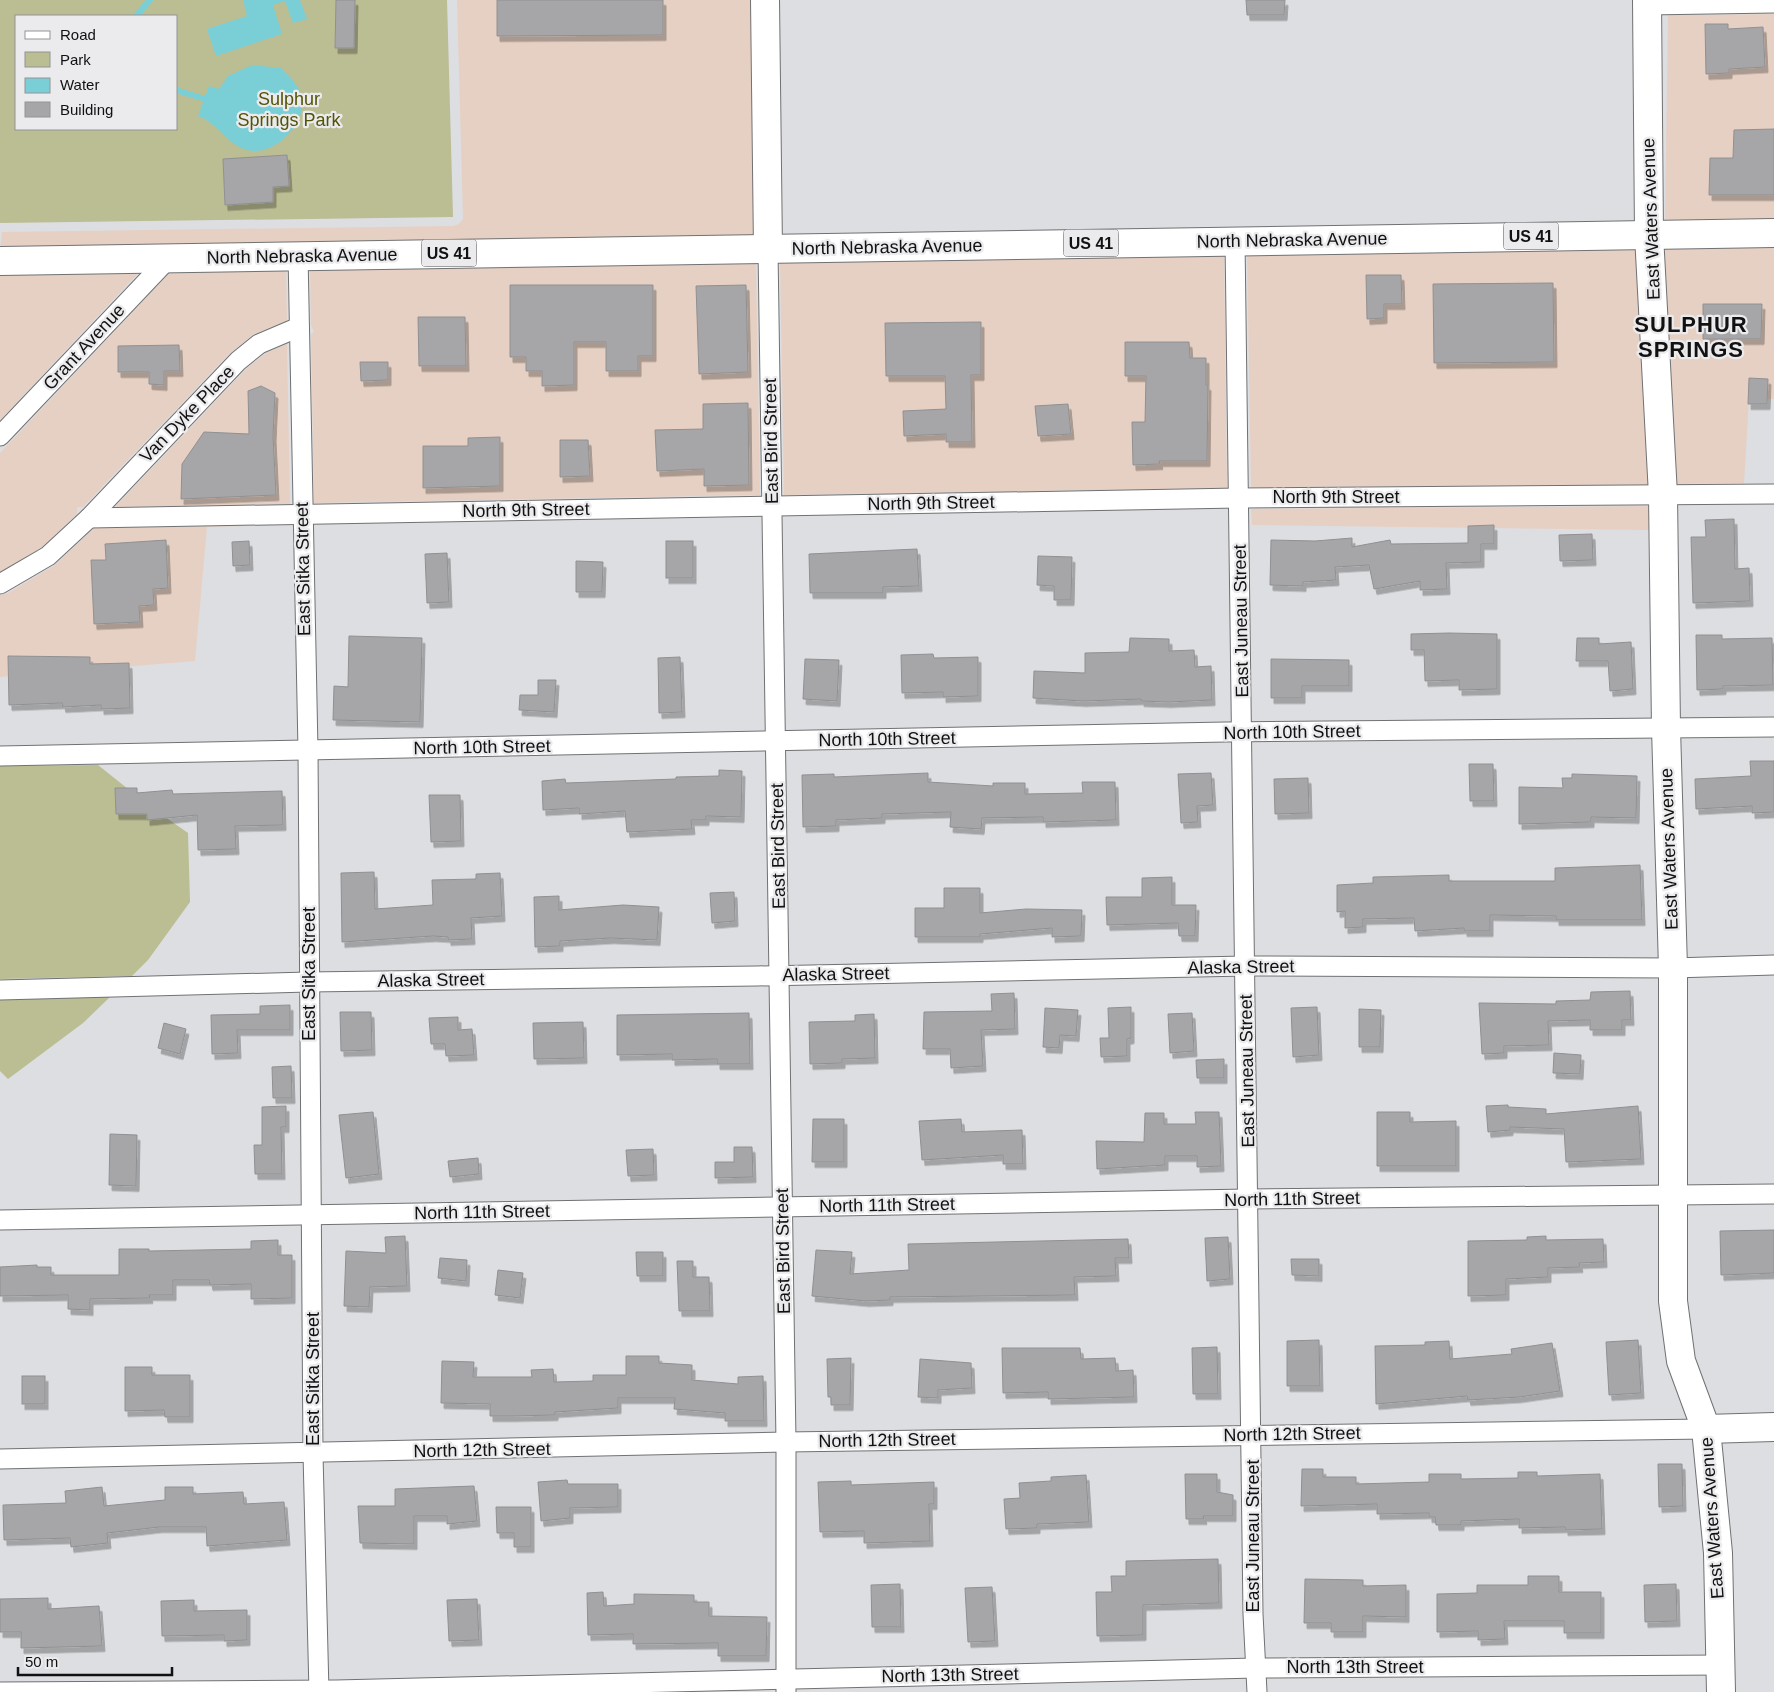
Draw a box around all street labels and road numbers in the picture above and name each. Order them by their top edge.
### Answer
street label: East Waters Avenue [1638,138,1664,300]
road number: US 41 [1504,222,1558,250]
street label: North Nebraska Avenue [1196,228,1388,252]
road number: US 41 [1064,230,1118,256]
street label: North Nebraska Avenue [791,235,983,259]
road number: US 41 [422,240,476,266]
street label: North Nebraska Avenue [206,244,398,268]
street label: Grant Avenue [39,300,129,394]
street label: Van Dyke Place [136,361,238,467]
street label: East Bird Street [760,378,782,504]
street label: North 9th Street [1272,487,1400,507]
street label: North 9th Street [867,492,995,514]
street label: North 9th Street [462,499,590,521]
street label: East Sitka Street [292,502,314,636]
street label: East Juneau Street [1230,544,1252,698]
street label: North 10th Street [1223,721,1361,743]
street label: North 10th Street [818,728,956,750]
street label: North 10th Street [413,736,551,758]
street label: East Waters Avenue [1656,768,1682,930]
street label: East Bird Street [767,783,789,909]
street label: East Sitka Street [299,907,319,1041]
street label: Alaska Street [1187,956,1295,978]
street label: Alaska Street [782,963,890,985]
street label: Alaska Street [377,969,485,991]
street label: East Juneau Street [1236,994,1258,1148]
street label: East Bird Street [772,1188,794,1314]
street label: North 11th Street [1224,1188,1360,1210]
street label: North 11th Street [819,1194,955,1216]
street label: North 11th Street [414,1201,550,1223]
street label: East Sitka Street [303,1312,323,1446]
street label: North 12th Street [1223,1423,1361,1445]
street label: North 12th Street [818,1429,956,1451]
street label: East Waters Avenue [1696,1436,1728,1600]
street label: North 12th Street [413,1439,551,1461]
street label: East Juneau Street [1243,1459,1263,1613]
street label: North 13th Street [1286,1657,1424,1677]
street label: North 13th Street [881,1664,1019,1686]

